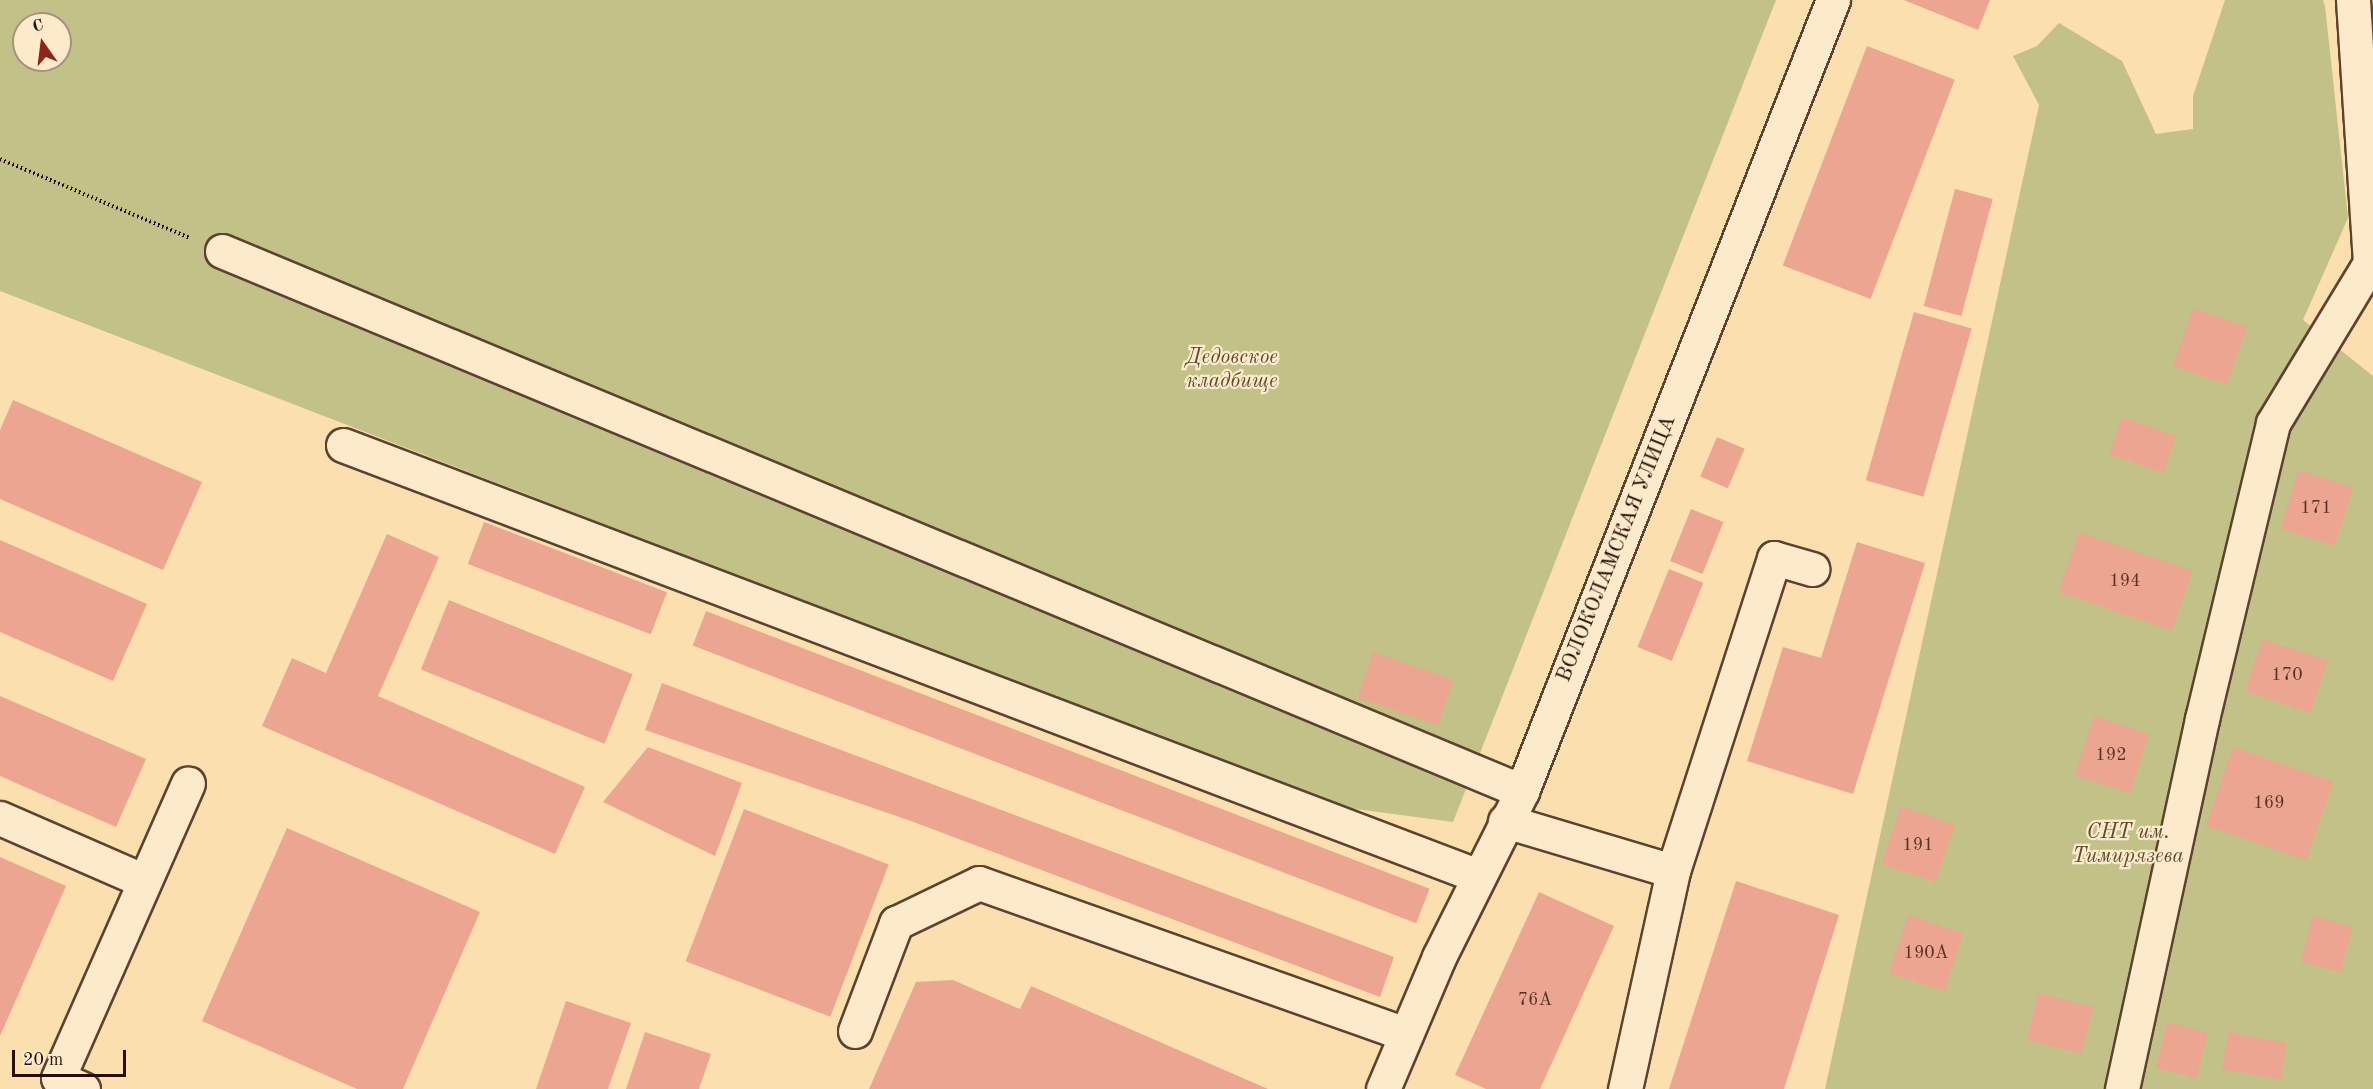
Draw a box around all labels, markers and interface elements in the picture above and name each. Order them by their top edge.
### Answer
north arrow [12,12,72,72]
text: С [31,17,45,36]
park label: Дедовское кладбище [1186,345,1278,395]
street label: ВОЛОКОЛАМСКАЯ УЛИЦА [1552,412,1682,686]
house number: 171 [2300,497,2332,519]
house number: 194 [2109,570,2141,592]
house number: 170 [2271,664,2303,686]
house number: 192 [2095,744,2127,766]
house number: 169 [2253,792,2285,814]
park label: СНТ им. Тимирязева [2072,820,2184,870]
house number: 191 [1902,834,1934,856]
house number: 190А [1903,942,1949,964]
house number: 76А [1518,989,1552,1011]
scale bar [15,1038,129,1076]
text: 20 m [23,1051,63,1069]

